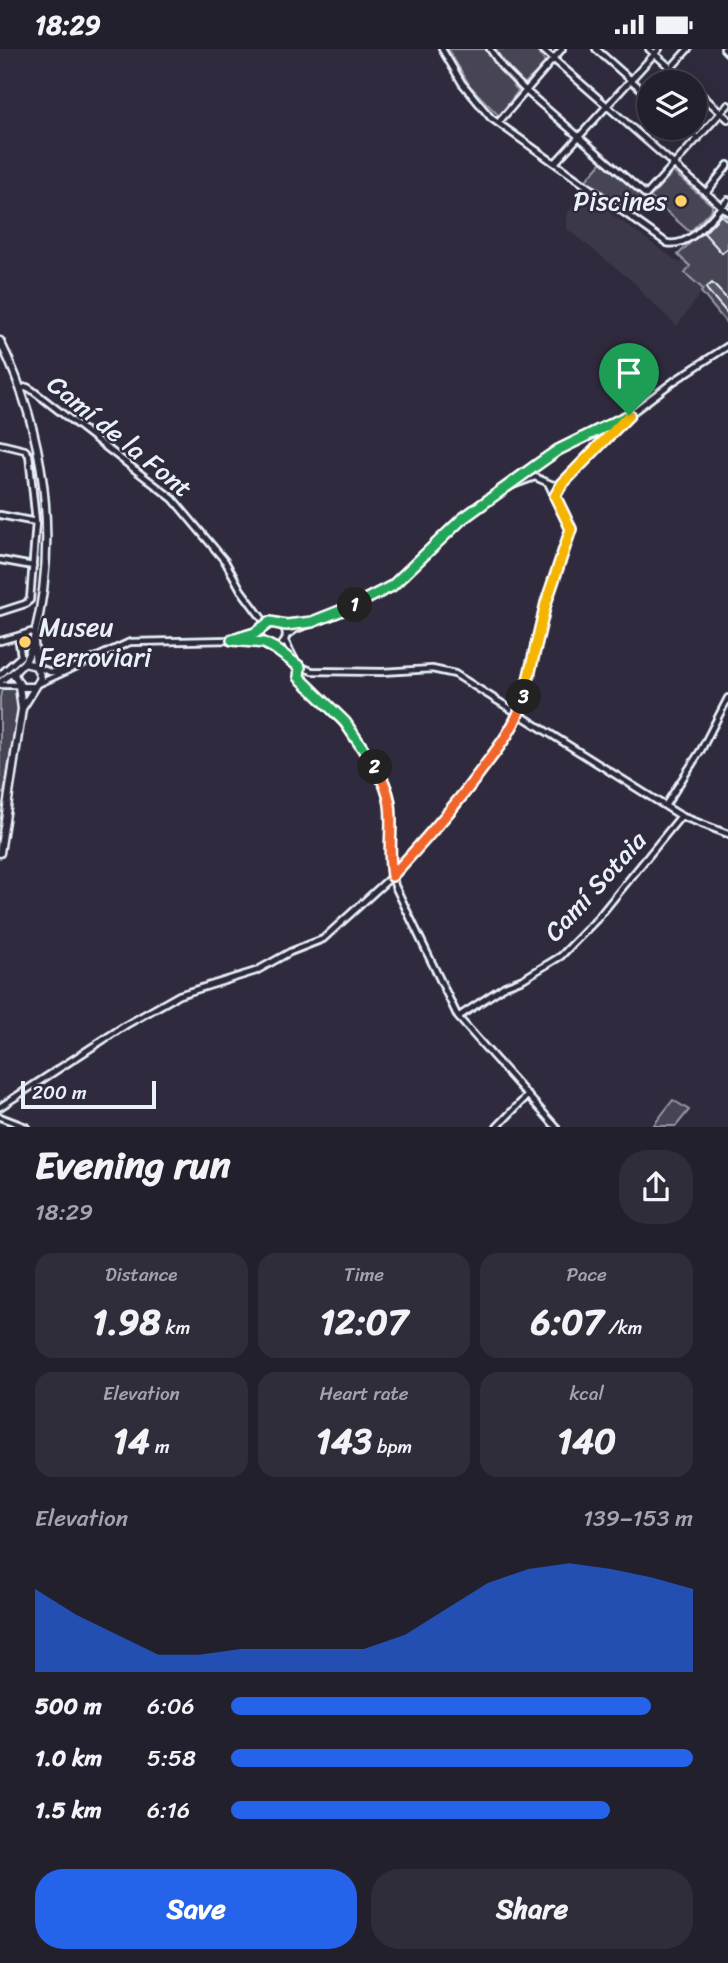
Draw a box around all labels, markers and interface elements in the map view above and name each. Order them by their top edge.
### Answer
text: 18:29 [35,2,101,48]
map controls [637,70,707,140]
button: layers [637,70,707,140]
place label: Piscines [573,178,668,224]
marker: Piscines [673,193,689,209]
pin [599,343,659,415]
icon: arrive [610,354,648,392]
street label: Camí de la Font [37,362,203,510]
pin: 1 [338,587,372,623]
text: 1 [350,588,359,621]
place label: Museu Ferroviari [39,604,152,680]
marker: Museu Ferroviari [17,634,33,650]
pin: 3 [506,679,542,715]
text: 3 [518,680,529,713]
pin: 2 [358,749,392,785]
text: 2 [369,750,380,783]
street label: Camí Sotaia [532,819,659,952]
text: 200 m [32,1076,87,1109]
scale bar [21,1077,156,1109]
text: Evening run [35,1132,231,1199]
button: share [619,1150,693,1224]
text: 18:29 [35,1192,93,1233]
text: Distance [105,1258,177,1291]
text: Time [344,1258,384,1291]
text: Pace [567,1258,607,1291]
text: 1.98 [92,1291,161,1353]
text: 12:07 [320,1291,408,1353]
text: 6:07 [531,1291,603,1353]
text: km [161,1311,190,1344]
text: /km [603,1311,642,1344]
text: Elevation [103,1377,180,1410]
text: Heart rate [319,1377,409,1410]
text: kcal [569,1377,604,1410]
text: 14 [113,1410,150,1472]
text: 143 [316,1410,372,1472]
text: 140 [557,1410,616,1472]
text: m [150,1430,170,1463]
text: bpm [372,1430,412,1463]
text: Elevation [35,1498,128,1539]
text: 139–153 m [583,1498,693,1539]
text: 500 m [35,1686,102,1727]
text: 6:06 [147,1686,195,1727]
text: 1.0 km [35,1738,102,1779]
text: 5:58 [147,1738,196,1779]
text: 1.5 km [35,1790,102,1831]
text: 6:16 [147,1790,190,1831]
button: Save [35,1869,357,1949]
button: Share [371,1869,693,1949]

